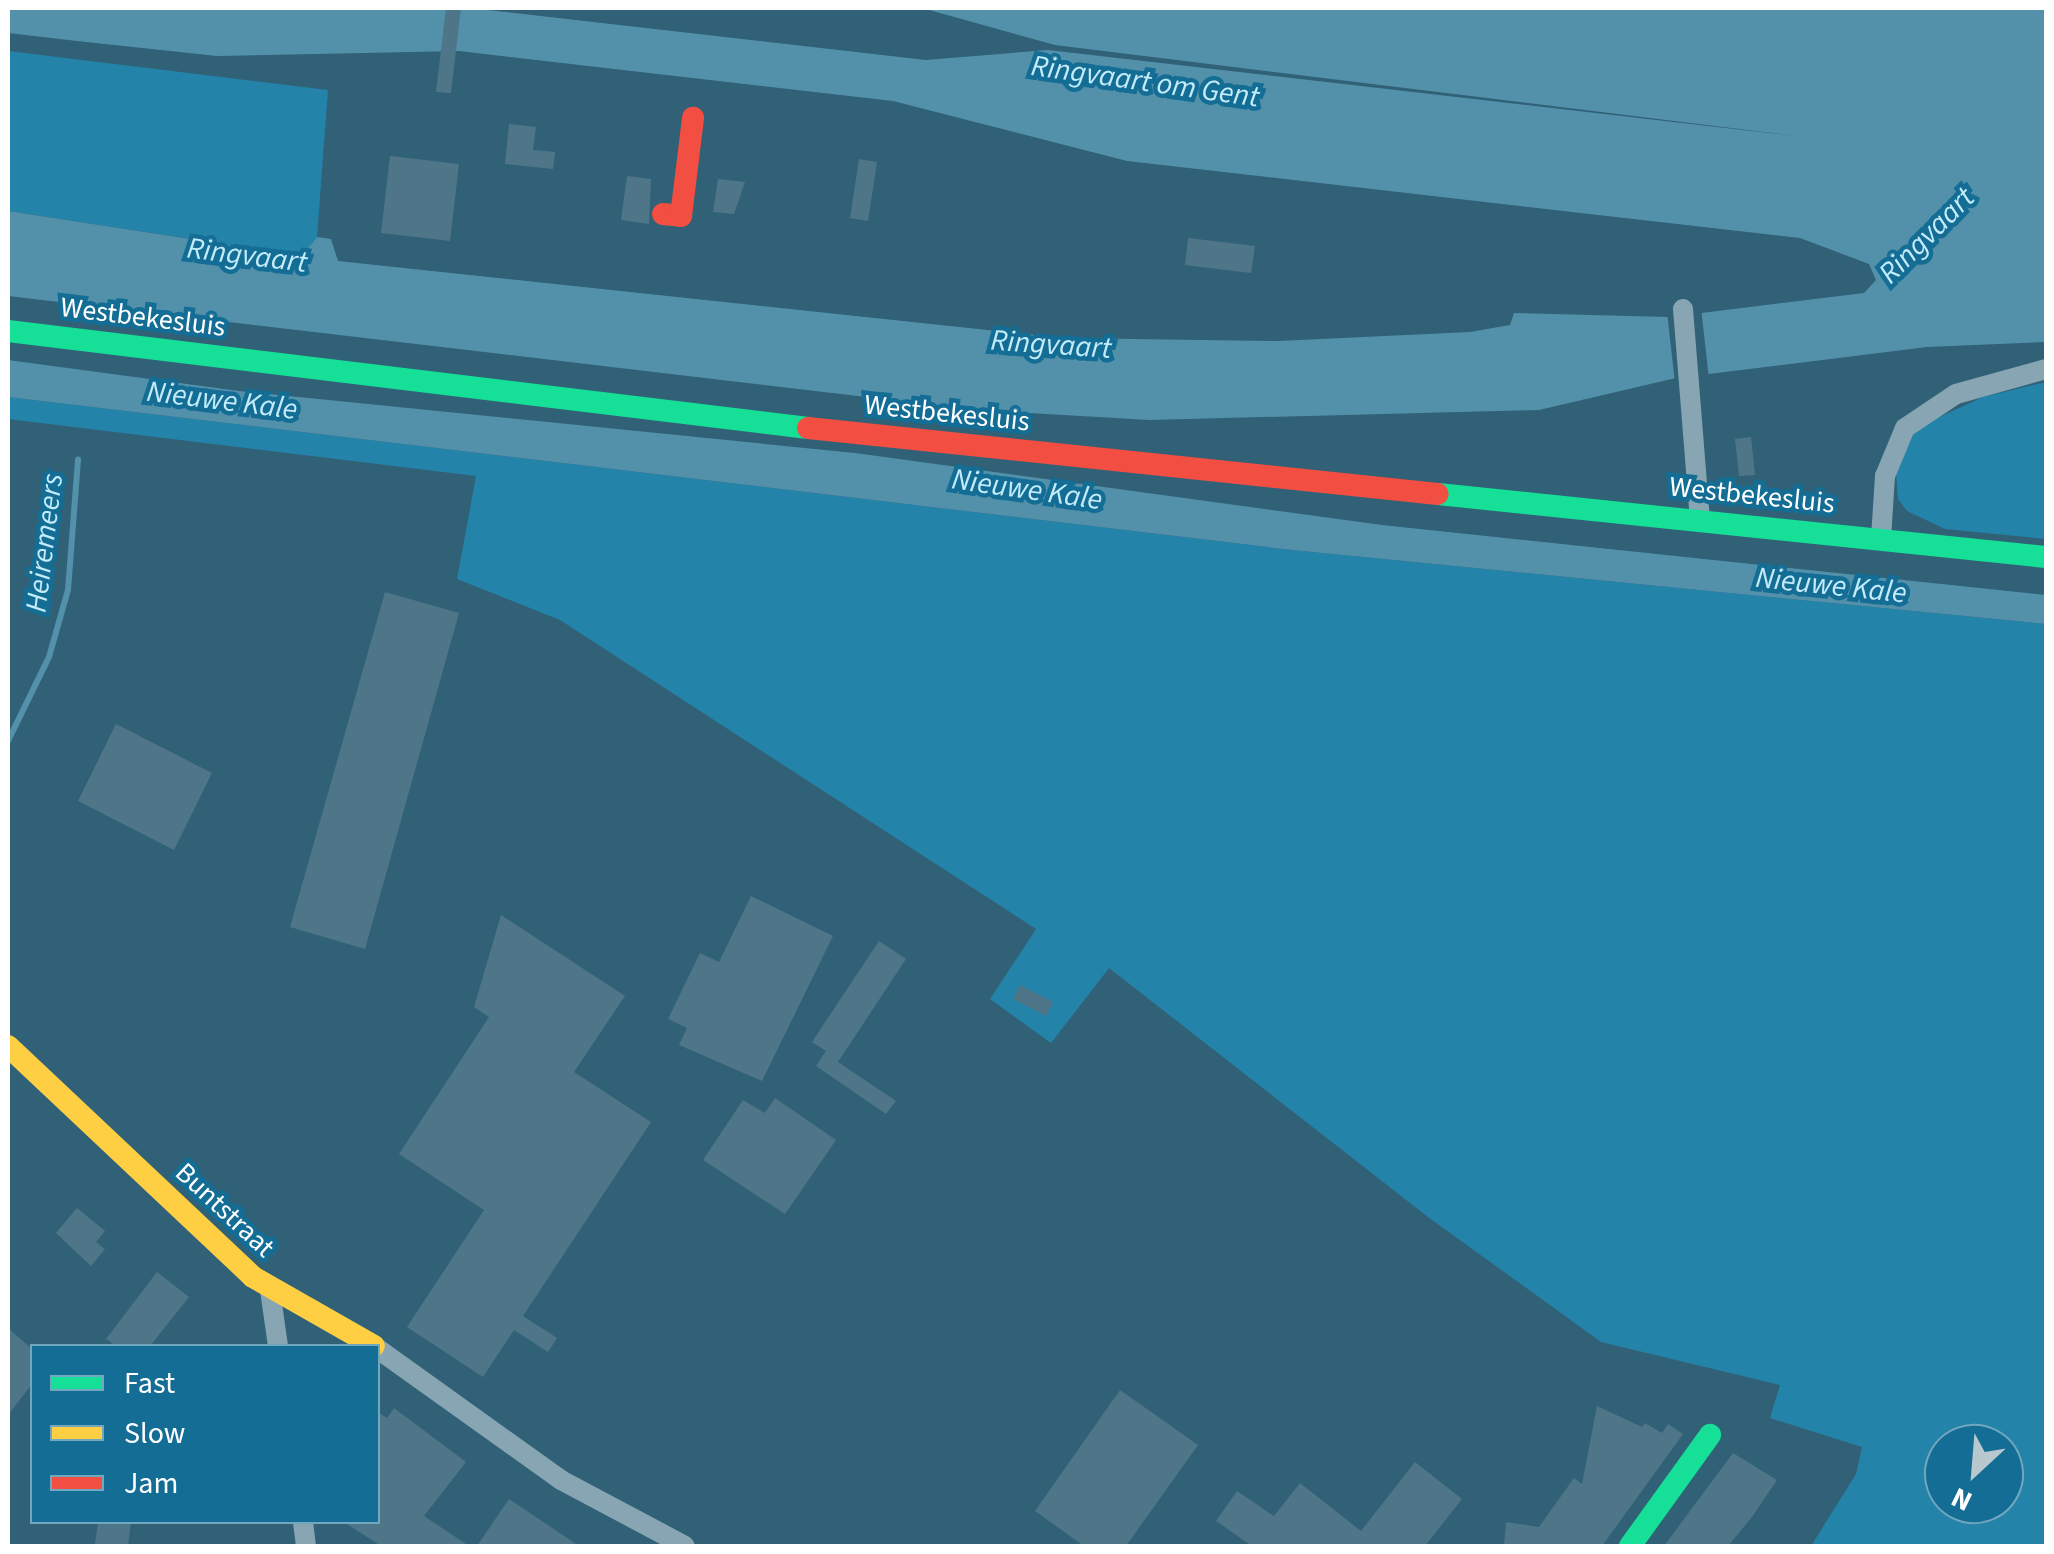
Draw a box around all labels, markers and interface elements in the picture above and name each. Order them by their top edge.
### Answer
water label: Ringvaart om Gent [1029,48,1261,116]
water label: Ringvaart [1872,181,1982,291]
water label: Ringvaart [185,231,309,281]
street label: Westbekesluis [59,290,227,344]
water label: Ringvaart [989,323,1113,367]
water label: Nieuwe Kale [145,374,299,428]
street label: Westbekesluis [863,388,1031,438]
water label: Nieuwe Kale [949,462,1105,518]
street label: Westbekesluis [1668,470,1836,520]
water label: Heiremeers [19,472,71,614]
water label: Nieuwe Kale [1754,560,1908,612]
street label: Buntstraat [168,1156,282,1264]
legend [30,1344,380,1524]
text: Fast [124,1362,175,1405]
text: Slow [124,1412,185,1455]
north arrow [1924,1424,2024,1524]
text: Jam [124,1462,178,1505]
text: N [1945,1477,1979,1521]

